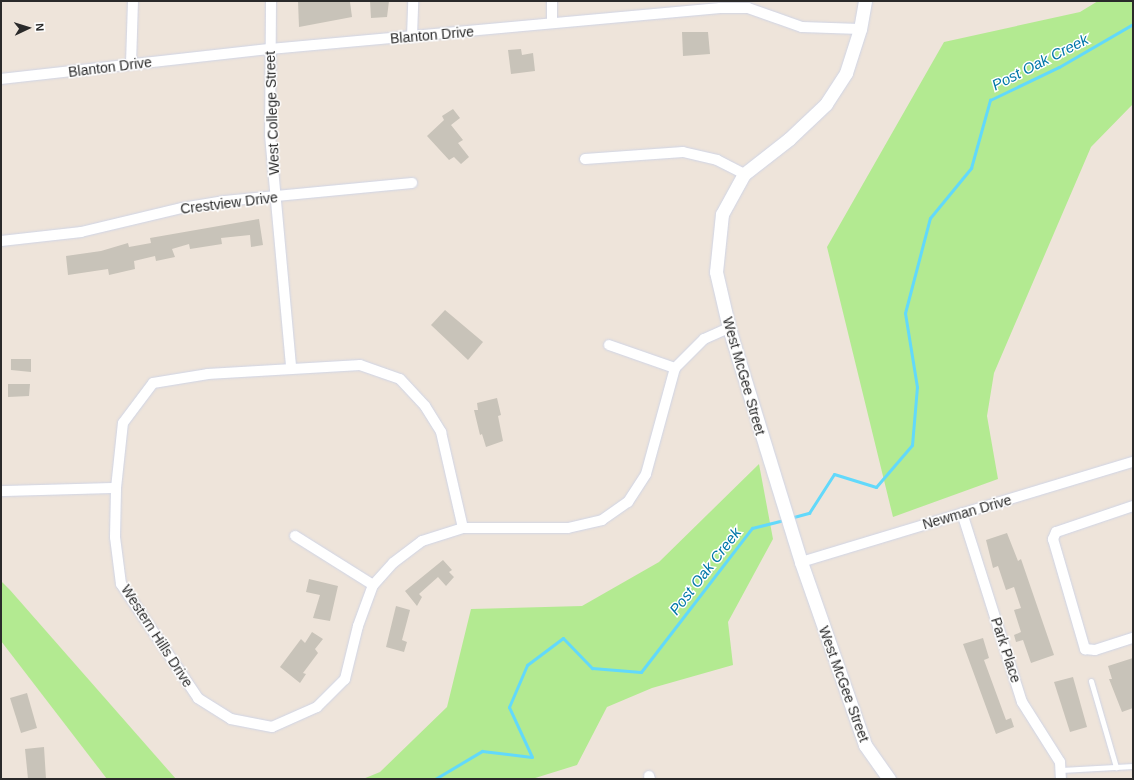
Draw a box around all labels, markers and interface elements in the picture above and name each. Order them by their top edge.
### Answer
north arrow [8,8,48,48]
text: N [34,23,46,32]
street label: Blanton Drive [389,23,475,47]
water label: Post Oak Creek [989,30,1091,94]
street label: West College Street [261,51,283,175]
street label: Blanton Drive [67,54,153,80]
street label: Crestview Drive [179,189,279,217]
street label: West McGee Street [719,315,769,437]
street label: Newman Drive [921,491,1013,533]
water label: Post Oak Creek [665,524,745,618]
street label: Western Hills Drive [118,582,196,690]
street label: Park Place [988,615,1024,685]
street label: West McGee Street [815,624,873,744]

